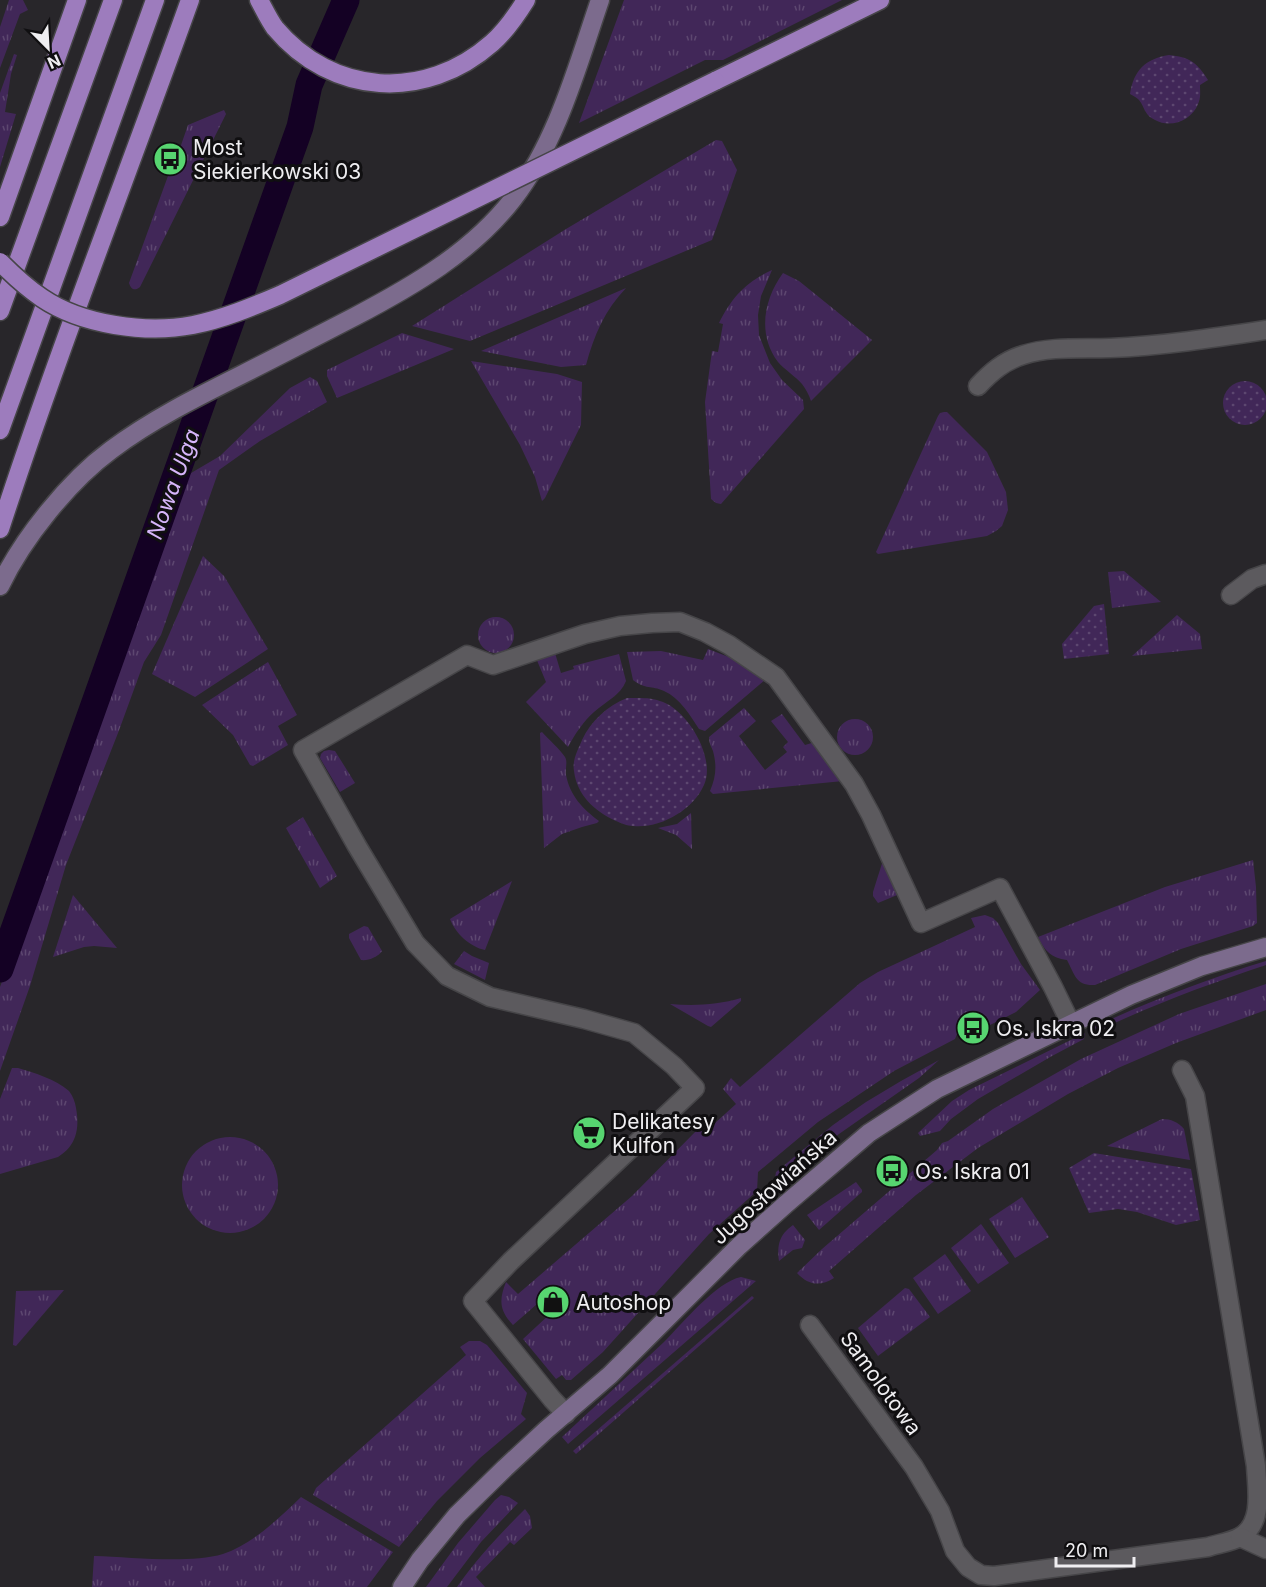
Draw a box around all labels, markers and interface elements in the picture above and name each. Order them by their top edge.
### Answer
north arrow [18,18,78,78]
text: N [44,50,64,73]
place label: Most Siekierkowski 03 [193,135,361,184]
bus stop icon: Most Siekierkowski 03 [152,141,188,177]
water label: Nowa Ulga [141,425,205,543]
bus stop icon: Os. Iskra 02 [955,1010,991,1046]
place label: Os. Iskra 02 [996,1016,1115,1041]
place label: Delikatesy Kulfon [612,1109,715,1158]
supermarket icon: Delikatesy Kulfon [571,1115,607,1151]
street label: Jugosłowiańska [707,1124,841,1250]
bus stop icon: Os. Iskra 01 [874,1153,910,1189]
place label: Os. Iskra 01 [915,1159,1030,1184]
shop icon: Autoshop [535,1284,571,1320]
place label: Autoshop [576,1290,671,1315]
street label: Samolotowa [835,1326,927,1440]
scale bar [1056,1530,1134,1568]
text: 20 m [1065,1540,1108,1561]

